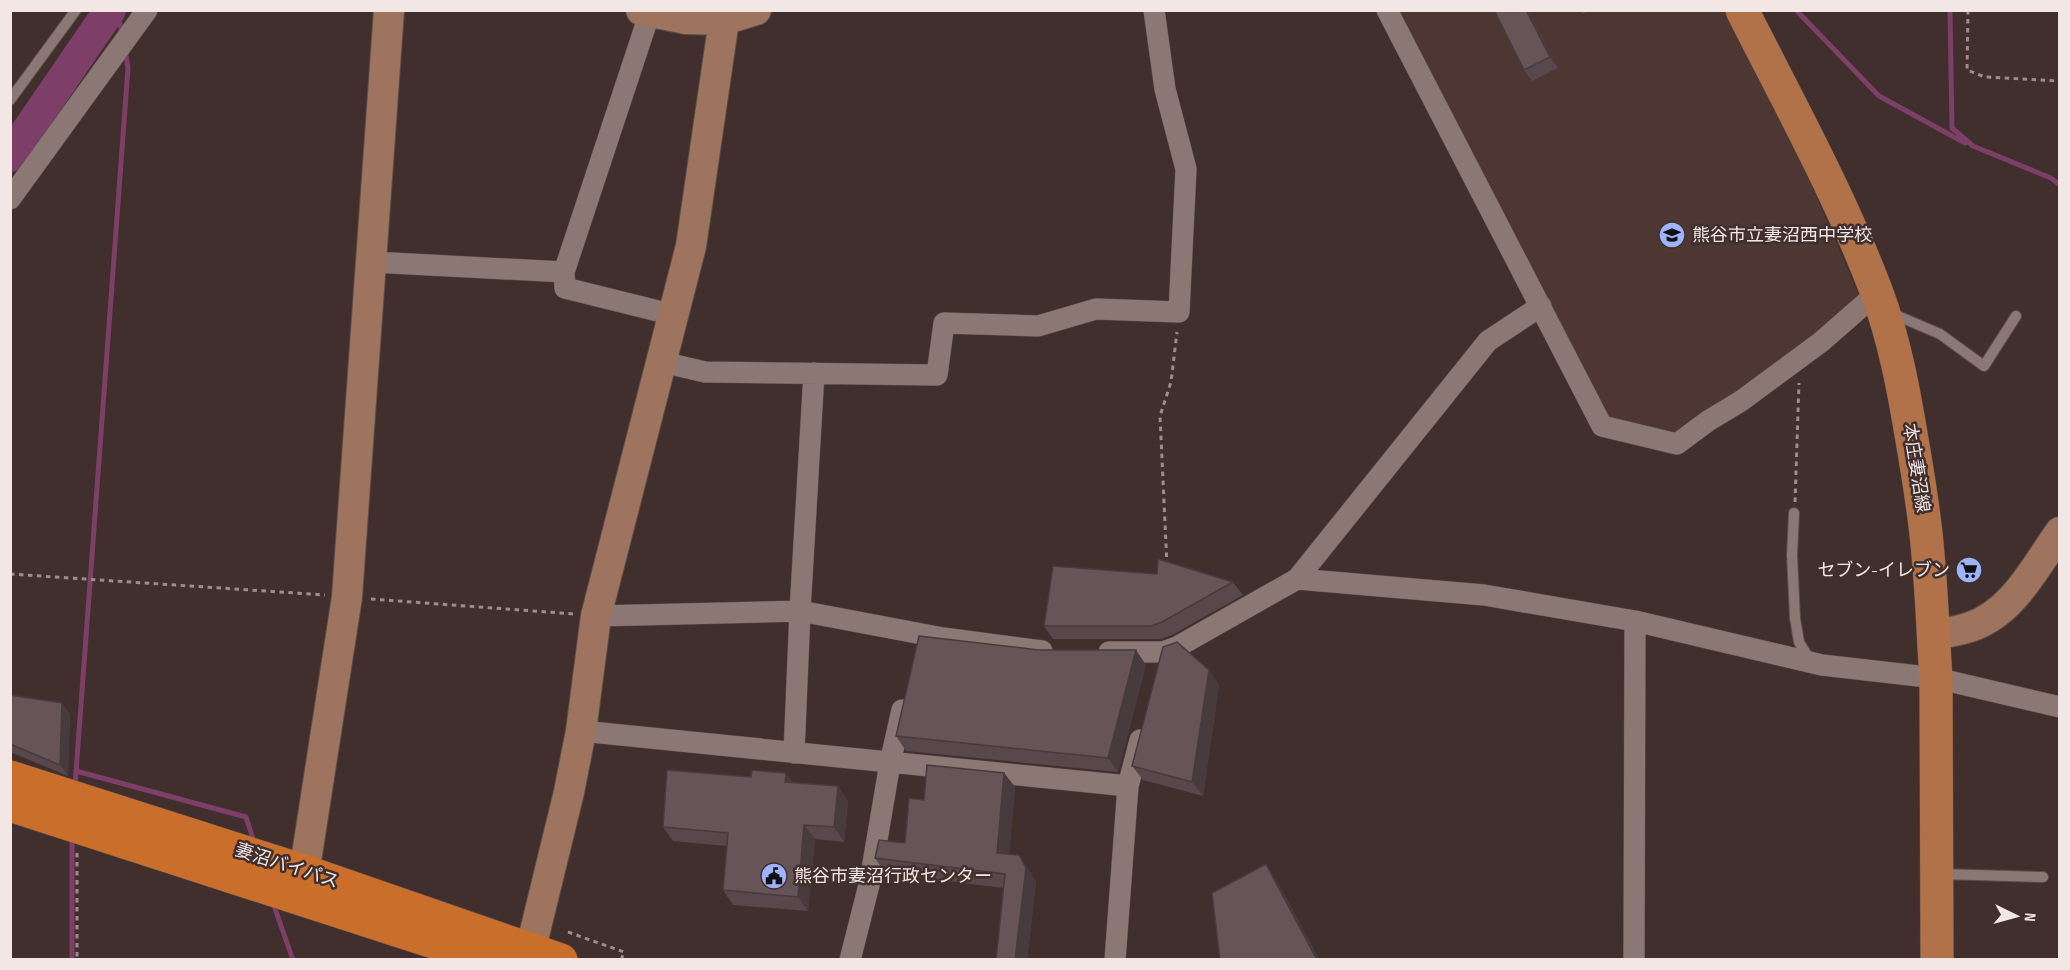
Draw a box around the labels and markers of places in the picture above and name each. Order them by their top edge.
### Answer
school or university icon: 熊谷市立妻沼西中学校 [1657,220,1687,250]
place label: 熊谷市立妻沼西中学校 [1692,225,1872,246]
supermarket icon: セブン-イレブン [1954,555,1984,585]
place label: セブン-イレブン [1817,560,1950,581]
public building icon: 熊谷市妻沼行政センター [759,861,789,891]
place label: 熊谷市妻沼行政センター [794,866,992,887]

